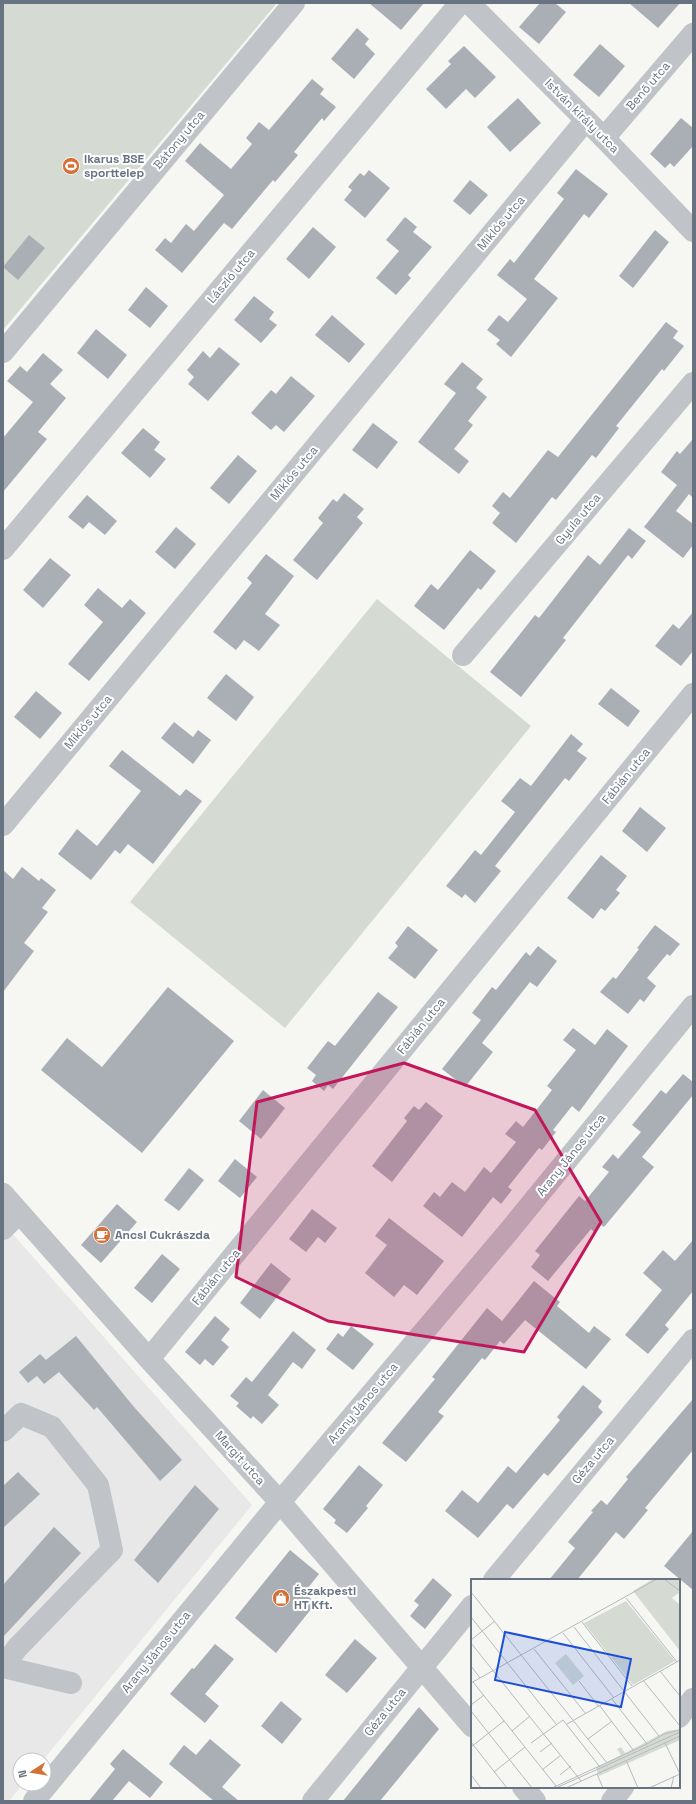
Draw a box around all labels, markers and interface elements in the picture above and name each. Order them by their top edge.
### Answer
street label: Benő utca [622,58,674,114]
street label: István király utca [541,75,623,157]
street label: Bátony utca [150,107,208,173]
place label: Ikarus BSE sporttelep [84,151,144,181]
sports icon: Ikarus BSE sporttelep [61,156,81,176]
street label: Miklós utca [474,192,528,254]
street label: László utca [204,245,258,306]
street label: Miklós utca [267,442,321,504]
street label: Gyula utca [552,490,604,548]
street label: Miklós utca [61,691,115,753]
street label: Fábián utca [598,744,654,807]
street label: Fábián utca [393,994,449,1057]
street label: Arany János utca [533,1111,609,1199]
cafe icon: Ancsi Cukrászda [92,1225,112,1245]
place label: Ancsi Cukrászda [115,1227,210,1243]
street label: Fábián utca [188,1245,244,1308]
street label: Arany János utca [324,1359,402,1447]
street label: Margit utca [211,1428,269,1489]
street label: Géza utca [568,1433,618,1487]
inset map [471,1579,680,1788]
place label: Északpesti HT Kft. [294,1583,356,1613]
shop icon: Északpesti HT Kft. [271,1588,291,1608]
street label: Arany János utca [118,1608,194,1696]
street label: Géza utca [361,1684,409,1739]
north arrow [12,1752,52,1792]
text: N [15,1769,30,1779]

